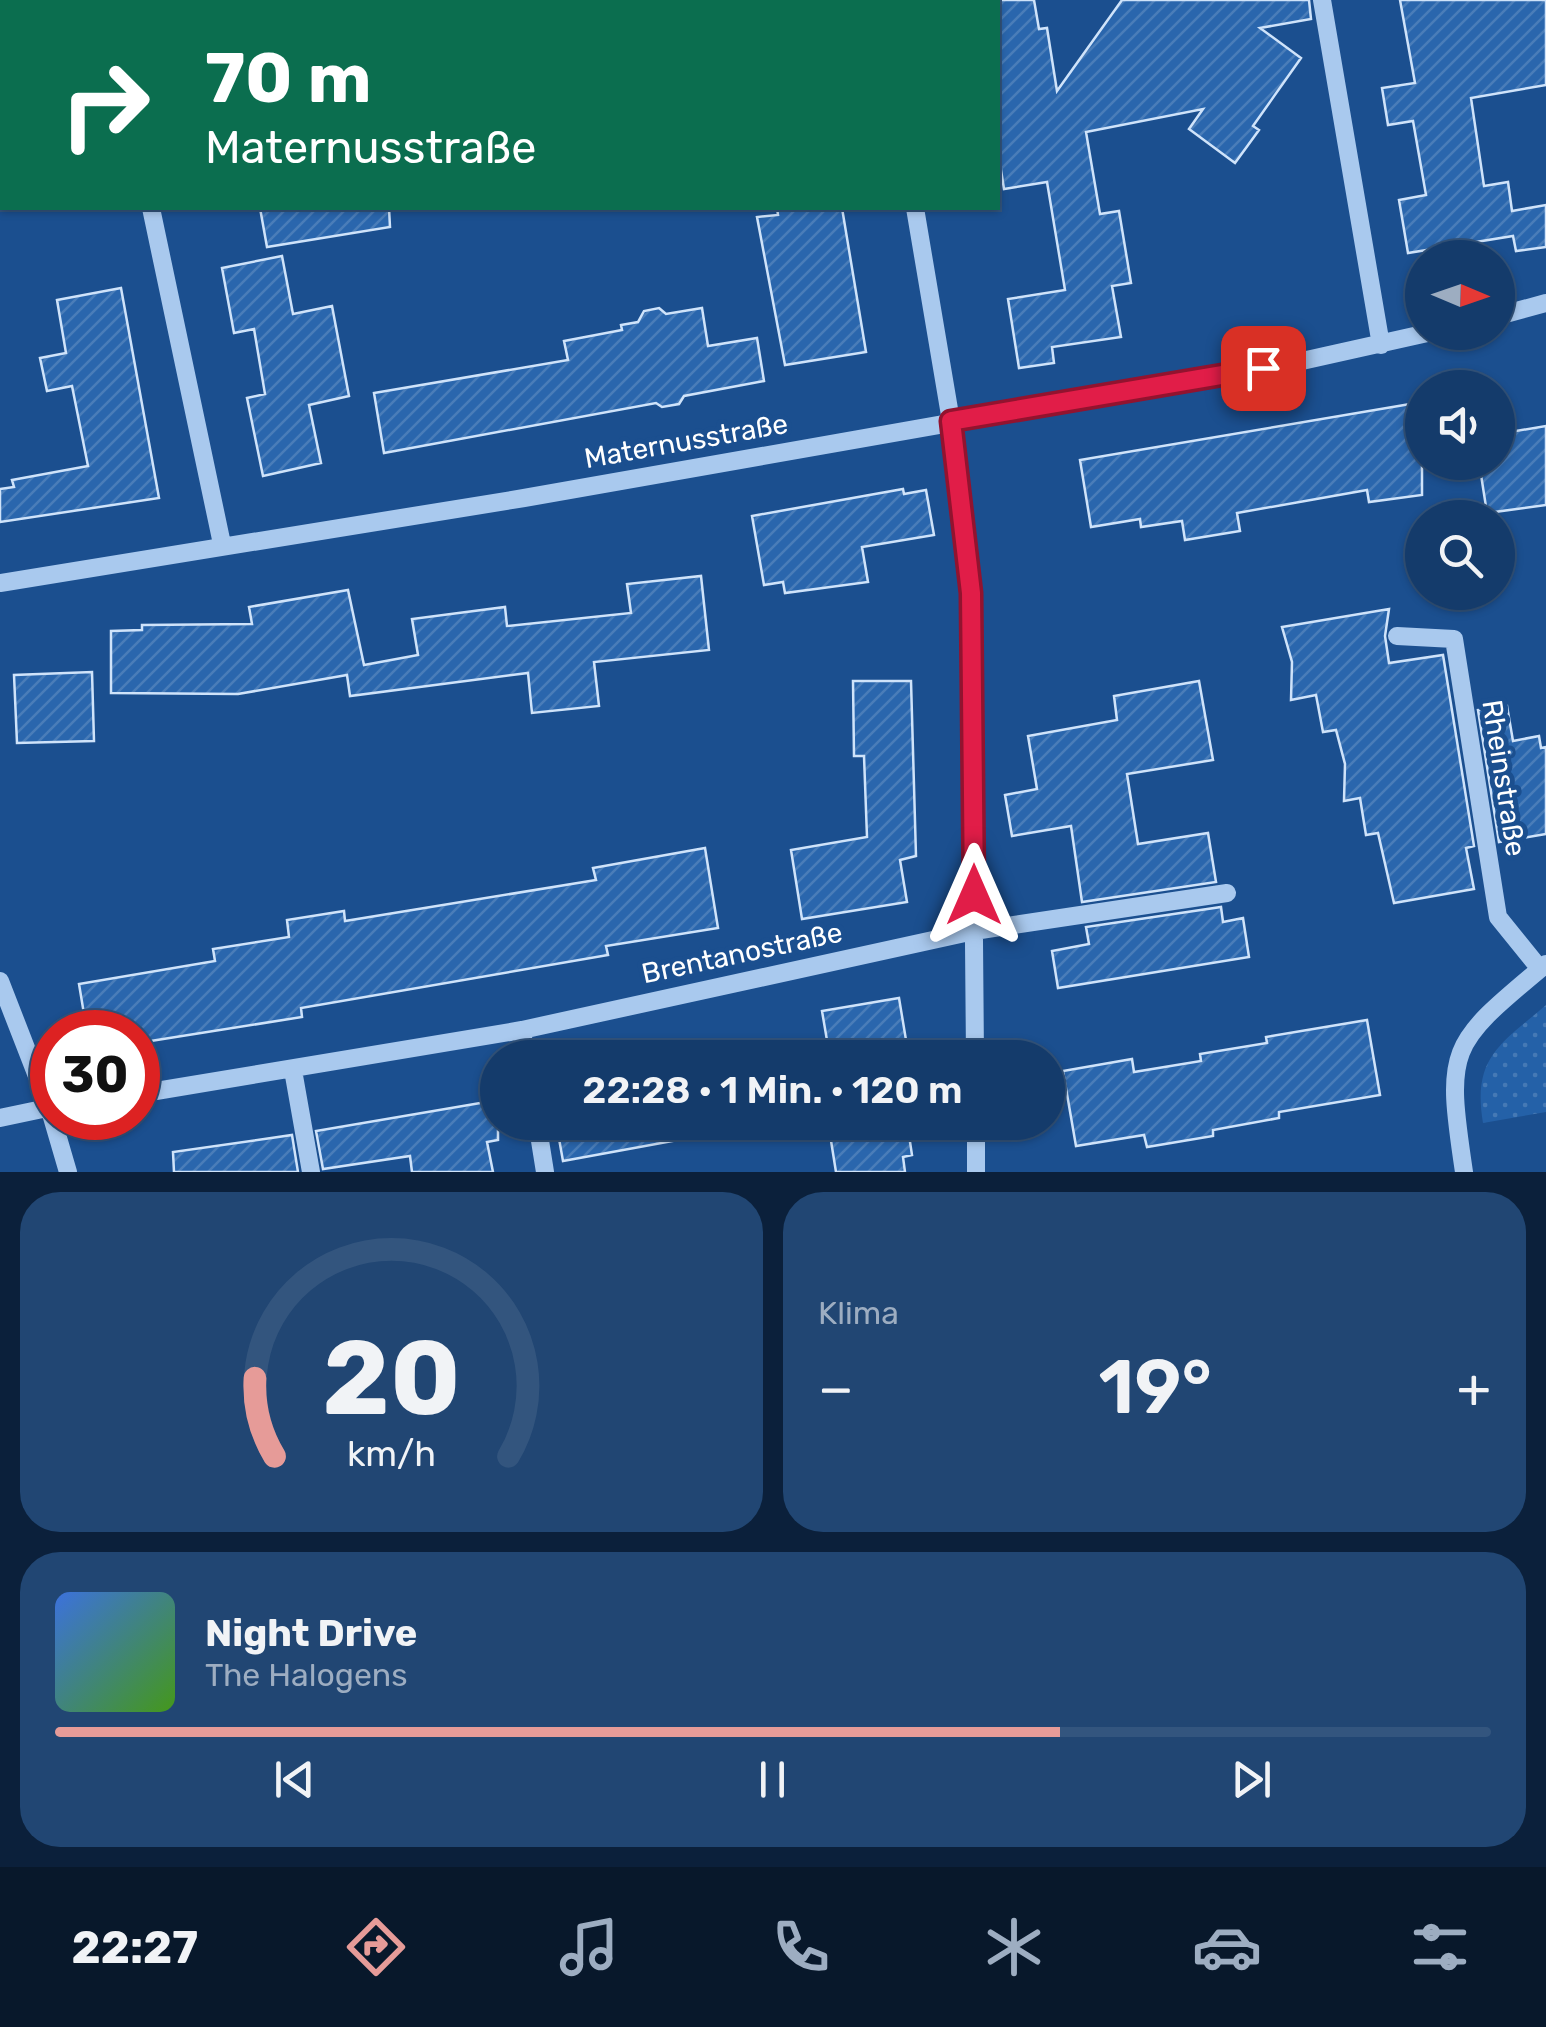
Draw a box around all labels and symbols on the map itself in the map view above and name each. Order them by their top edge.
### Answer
north arrow [1405,240,1515,350]
pin [1221,326,1306,411]
street label: Maternusstraße [582,407,790,475]
street label: Rheinstraße [1475,697,1533,859]
position arrow [922,843,1026,947]
street label: Brentanostraße [639,916,845,990]
speed limit sign: 30 [30,1010,160,1140]

